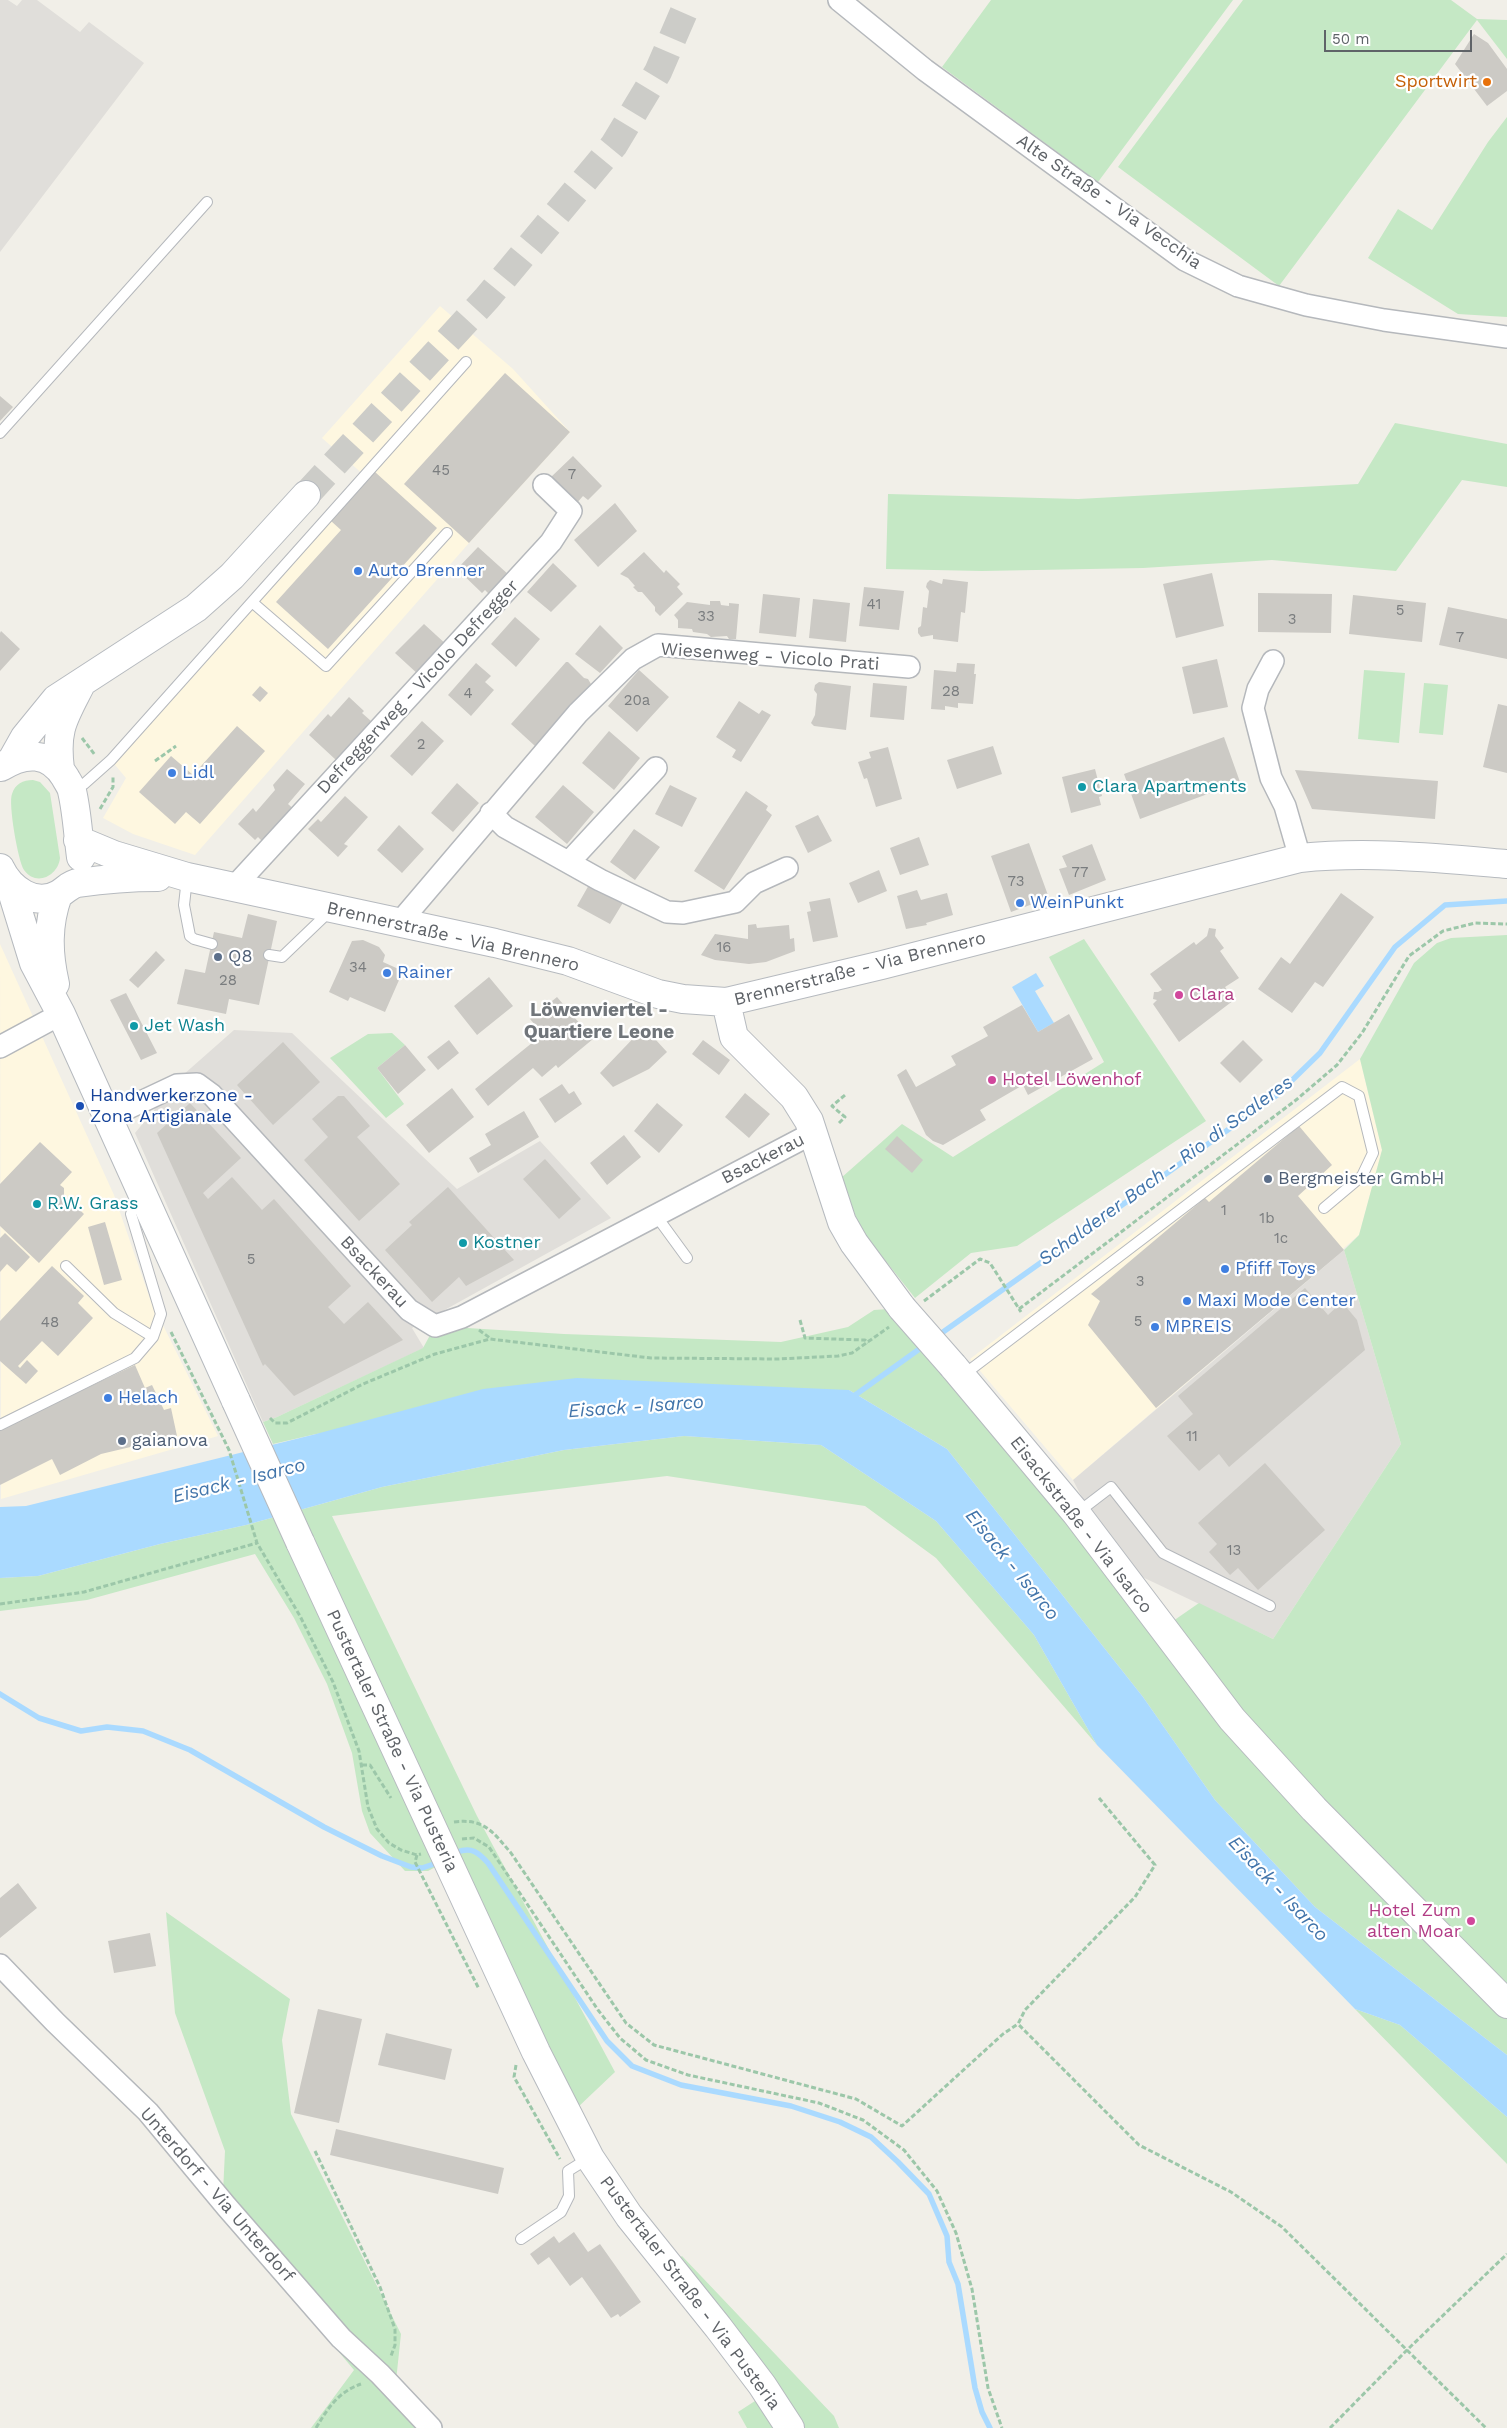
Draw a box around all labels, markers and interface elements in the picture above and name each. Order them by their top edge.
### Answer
scale bar [1327,20,1474,52]
text: 50 m [1332,30,1369,48]
place label: Sportwirt [1395,71,1477,93]
marker: Sportwirt [1481,76,1493,88]
street label: Alte Straße - Via Vecchia [1012,130,1206,274]
house number: 45 [432,462,450,480]
house number: 7 [568,466,576,484]
place label: Auto Brenner [368,560,485,582]
marker: Auto Brenner [352,565,364,577]
street label: Defreggerweg - Vicolo Defregger [313,575,523,799]
house number: 41 [867,596,881,614]
house number: 5 [1396,602,1404,620]
house number: 33 [697,608,715,626]
house number: 3 [1288,611,1296,629]
house number: 7 [1456,629,1464,647]
street label: Wiesenweg - Vicolo Prati [660,639,880,675]
house number: 28 [942,683,960,701]
house number: 4 [463,685,473,703]
house number: 20a [624,692,650,710]
house number: 2 [417,736,425,754]
place label: Lidl [182,762,214,784]
marker: Lidl [166,767,178,779]
place label: Clara Apartments [1092,776,1247,798]
marker: Clara Apartments [1076,781,1088,793]
house number: 77 [1072,864,1088,882]
house number: 73 [1007,873,1025,891]
place label: WeinPunkt [1030,892,1124,914]
street label: Brennerstraße - Via Brennero [325,897,581,977]
marker: WeinPunkt [1014,897,1026,909]
street label: Brennerstraße - Via Brennero [732,927,988,1011]
house number: 16 [717,939,731,957]
place label: Q8 [228,946,253,968]
marker: Q8 [212,951,224,963]
house number: 34 [349,959,367,977]
place label: Rainer [397,962,453,984]
marker: Rainer [381,967,393,979]
house number: 28 [219,972,237,990]
place label: Clara [1189,984,1234,1006]
marker: Clara [1173,989,1185,1001]
district label: Löwenviertel - Quartiere Leone [524,999,674,1043]
place label: Jet Wash [144,1015,225,1037]
marker: Jet Wash [128,1020,140,1032]
place label: Hotel Löwenhof [1002,1069,1141,1091]
water label: Schalderer Bach - Rio di Scaleres [1034,1071,1298,1271]
marker: Hotel Löwenhof [986,1074,998,1086]
place label: Handwerkerzone - Zona Artigianale [90,1085,253,1128]
marker: Handwerkerzone - Zona Artigianale [74,1100,86,1112]
street label: Bsackerau [718,1129,808,1189]
place label: Bergmeister GmbH [1278,1168,1444,1190]
marker: Bergmeister GmbH [1262,1173,1274,1185]
place label: R.W. Grass [47,1193,139,1215]
marker: R.W. Grass [31,1198,43,1210]
house number: 1 [1221,1202,1227,1220]
house number: 1b [1259,1210,1275,1228]
house number: 1c [1274,1230,1288,1248]
street label: Bsackerau [335,1232,413,1312]
place label: Kostner [473,1232,541,1254]
marker: Kostner [457,1237,469,1249]
house number: 5 [247,1251,255,1269]
place label: Pfiff Toys [1235,1258,1316,1280]
marker: Pfiff Toys [1219,1263,1231,1275]
house number: 3 [1136,1273,1144,1291]
place label: Maxi Mode Center [1197,1290,1356,1312]
marker: Maxi Mode Center [1181,1295,1193,1307]
house number: 5 [1134,1313,1142,1331]
house number: 48 [41,1314,59,1332]
place label: MPREIS [1165,1316,1232,1338]
marker: MPREIS [1149,1321,1161,1333]
place label: Helach [118,1387,178,1409]
water label: Eisack - Isarco [567,1391,705,1423]
marker: Helach [102,1392,114,1404]
house number: 11 [1186,1428,1198,1446]
place label: gaianova [132,1430,208,1452]
street label: Eisackstraße - Via Isarco [1005,1432,1157,1618]
marker: gaianova [116,1435,128,1447]
water label: Eisack - Isarco [170,1453,308,1509]
water label: Eisack - Isarco [960,1505,1064,1625]
house number: 13 [1227,1542,1241,1560]
street label: Pustertaler Straße - Via Pusteria [321,1606,463,1876]
water label: Eisack - Isarco [1223,1831,1333,1947]
place label: Hotel Zum alten Moar [1367,1900,1461,1942]
marker: Hotel Zum alten Moar [1465,1915,1477,1927]
street label: Unterdorf - Via Unterdorf [135,2103,299,2287]
street label: Pustertaler Straße - Via Pusteria [595,2172,785,2414]

